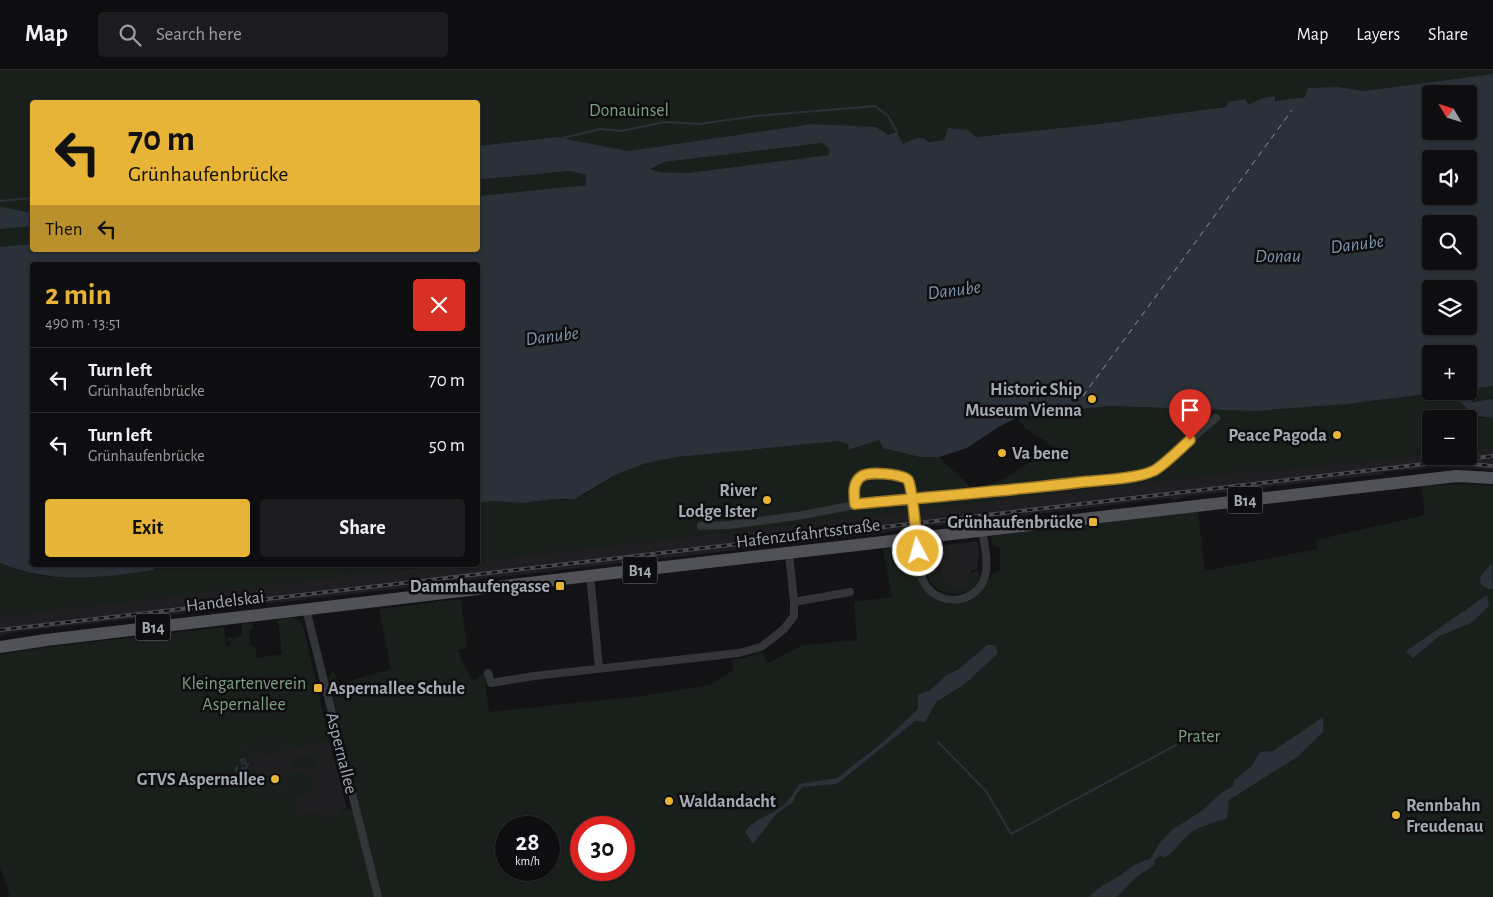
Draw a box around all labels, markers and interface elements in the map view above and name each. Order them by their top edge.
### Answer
search box [98,12,448,57]
icon: search [116,21,144,49]
text: Map [25,22,68,46]
text: Search here [156,25,242,44]
text: Map [1297,26,1328,44]
text: Layers [1356,26,1400,44]
text: Share [1428,26,1468,44]
north arrow [1422,85,1478,140]
map controls [1422,85,1477,465]
park label: Donauinsel [589,102,669,120]
icon: left [45,120,110,185]
text: 70 m [128,122,195,157]
button: sound [1422,150,1477,205]
text: Grünhaufenbrücke [128,163,288,185]
icon: left [93,215,121,243]
button: search [1422,215,1477,270]
text: Then [45,220,83,239]
water label: Danube [1329,232,1385,257]
water label: Donau [1255,247,1301,266]
water label: Danube [926,278,982,303]
button: close [413,279,465,331]
text: 2 min [45,280,112,310]
button: layers [1422,280,1477,335]
text: 490 m · 13:51 [45,315,121,331]
water label: Danube [524,324,580,349]
button: + [1422,345,1477,400]
text: Turn left [88,361,152,380]
icon: left [45,366,73,394]
text: 70 m [429,371,465,390]
place label: Historic Ship Museum Vienna [965,381,1082,420]
text: Grünhaufenbrücke [88,383,205,399]
pin [1169,389,1211,440]
marker: Historic Ship Museum Vienna [1086,393,1098,405]
icon: arrive [1176,396,1204,424]
button: − [1422,410,1477,465]
text: Turn left [88,426,152,445]
place label: Peace Pagoda [1228,427,1327,445]
marker: Peace Pagoda [1331,429,1343,441]
icon: left [45,431,73,459]
text: 50 m [429,436,465,455]
place label: Va bene [1012,445,1069,463]
marker: Va bene [996,447,1008,459]
text: Grünhaufenbrücke [88,448,205,464]
place label: River Lodge Ister [678,482,758,521]
road number: B14 [1228,486,1262,514]
marker: River Lodge Ister [761,494,773,506]
button: Exit [45,499,250,557]
button: Share [260,499,465,557]
place label: Grünhaufenbrücke [947,514,1083,532]
street label: Hafenzufahrtsstraße [735,516,881,552]
marker: Grünhaufenbrücke [1087,516,1099,528]
position arrow [891,524,943,576]
road number: B14 [622,556,658,584]
place label: Dammhaufengasse [410,578,550,596]
marker: Dammhaufengasse [554,580,566,592]
street label: Handelskai [185,588,265,616]
road number: B14 [136,614,170,640]
park label: Kleingartenverein Aspernallee [182,675,306,714]
place label: Aspernallee Schule [328,680,465,698]
marker: Aspernallee Schule [312,682,324,694]
street label: Aspernallee [322,711,360,796]
park label: Prater [1178,728,1221,746]
place label: GTVS Aspernallee [137,771,265,789]
marker: GTVS Aspernallee [269,773,281,785]
place label: Waldandacht [679,793,776,811]
marker: Waldandacht [663,795,675,807]
place label: Rennbahn Freudenau [1406,797,1484,836]
marker: Rennbahn Freudenau [1390,809,1402,821]
speed limit sign: 30 [570,816,635,881]
text: 28 [515,830,540,855]
text: km/h [515,855,540,867]

